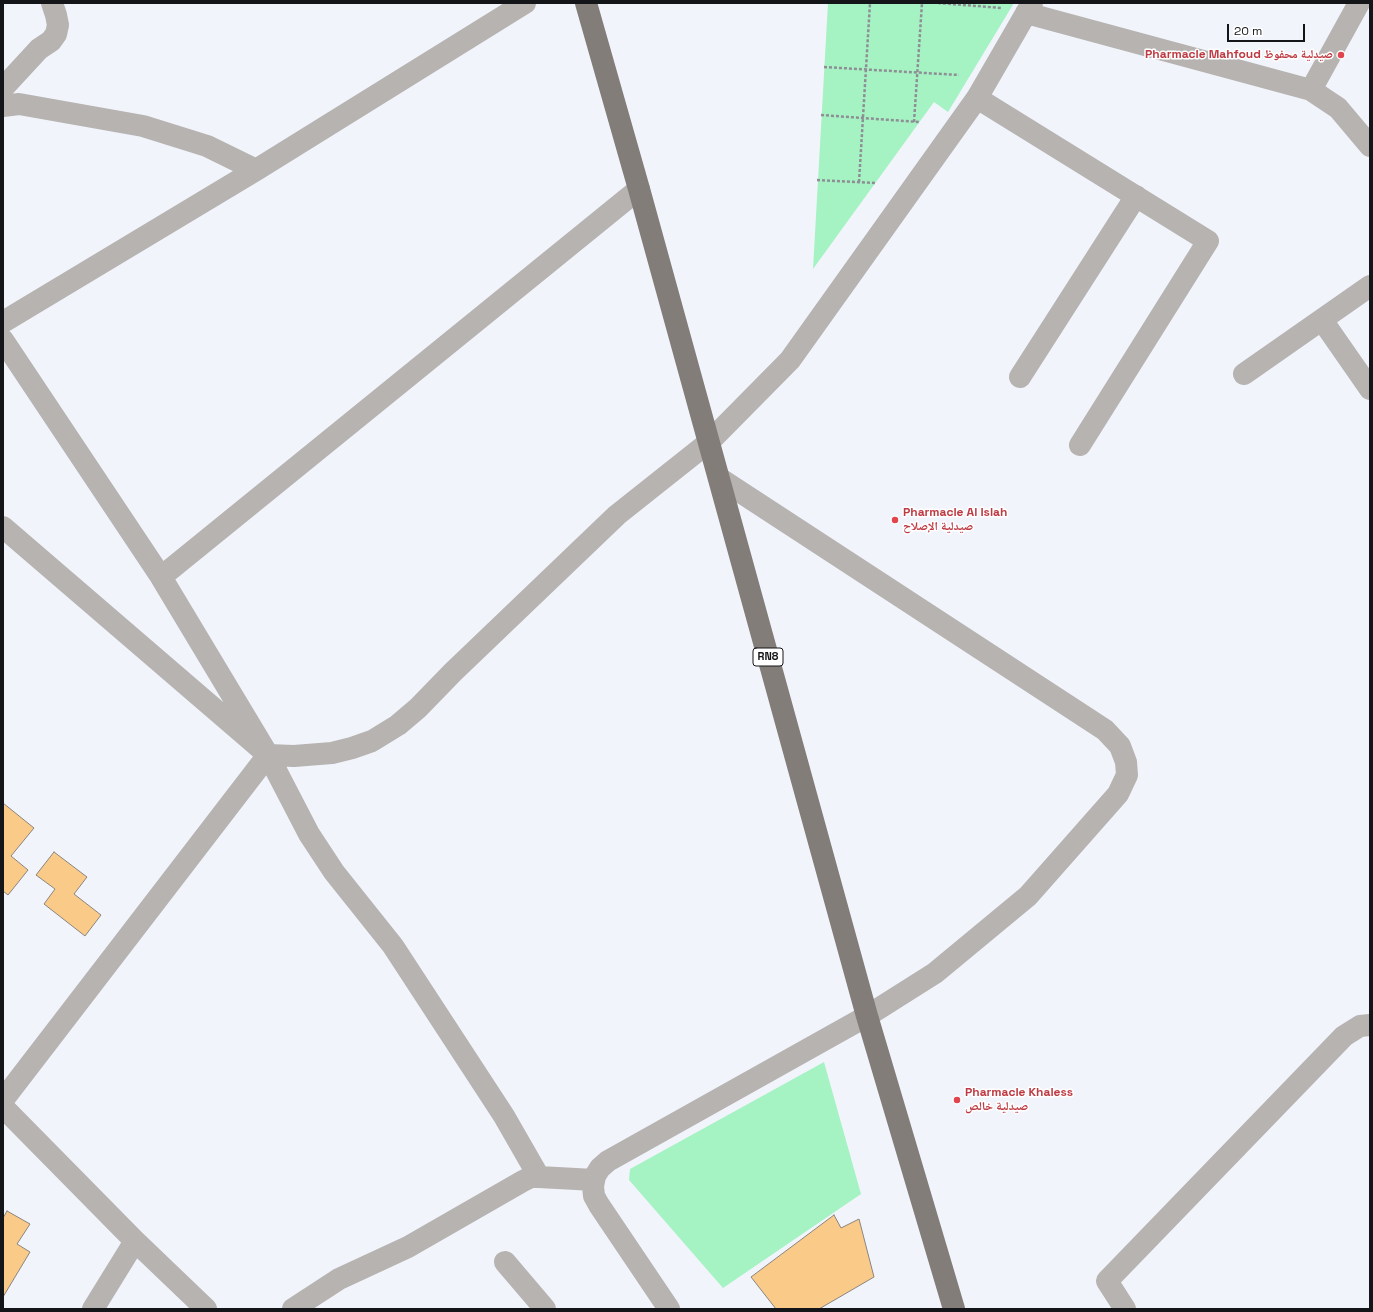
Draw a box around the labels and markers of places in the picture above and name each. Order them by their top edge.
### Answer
place label: Pharmacie Mahfoud صيدلية محفوظ [1145,48,1333,62]
marker: Pharmacie Mahfoud صيدلية محفوظ [1336,50,1346,60]
place label: Pharmacie Al Islah صيدلية الإصلاح [903,506,1007,534]
marker: Pharmacie Al Islah صيدلية الإصلاح [890,515,900,525]
place label: Pharmacie Khaless صيدلية خالص [965,1086,1073,1114]
marker: Pharmacie Khaless صيدلية خالص [952,1095,962,1105]

